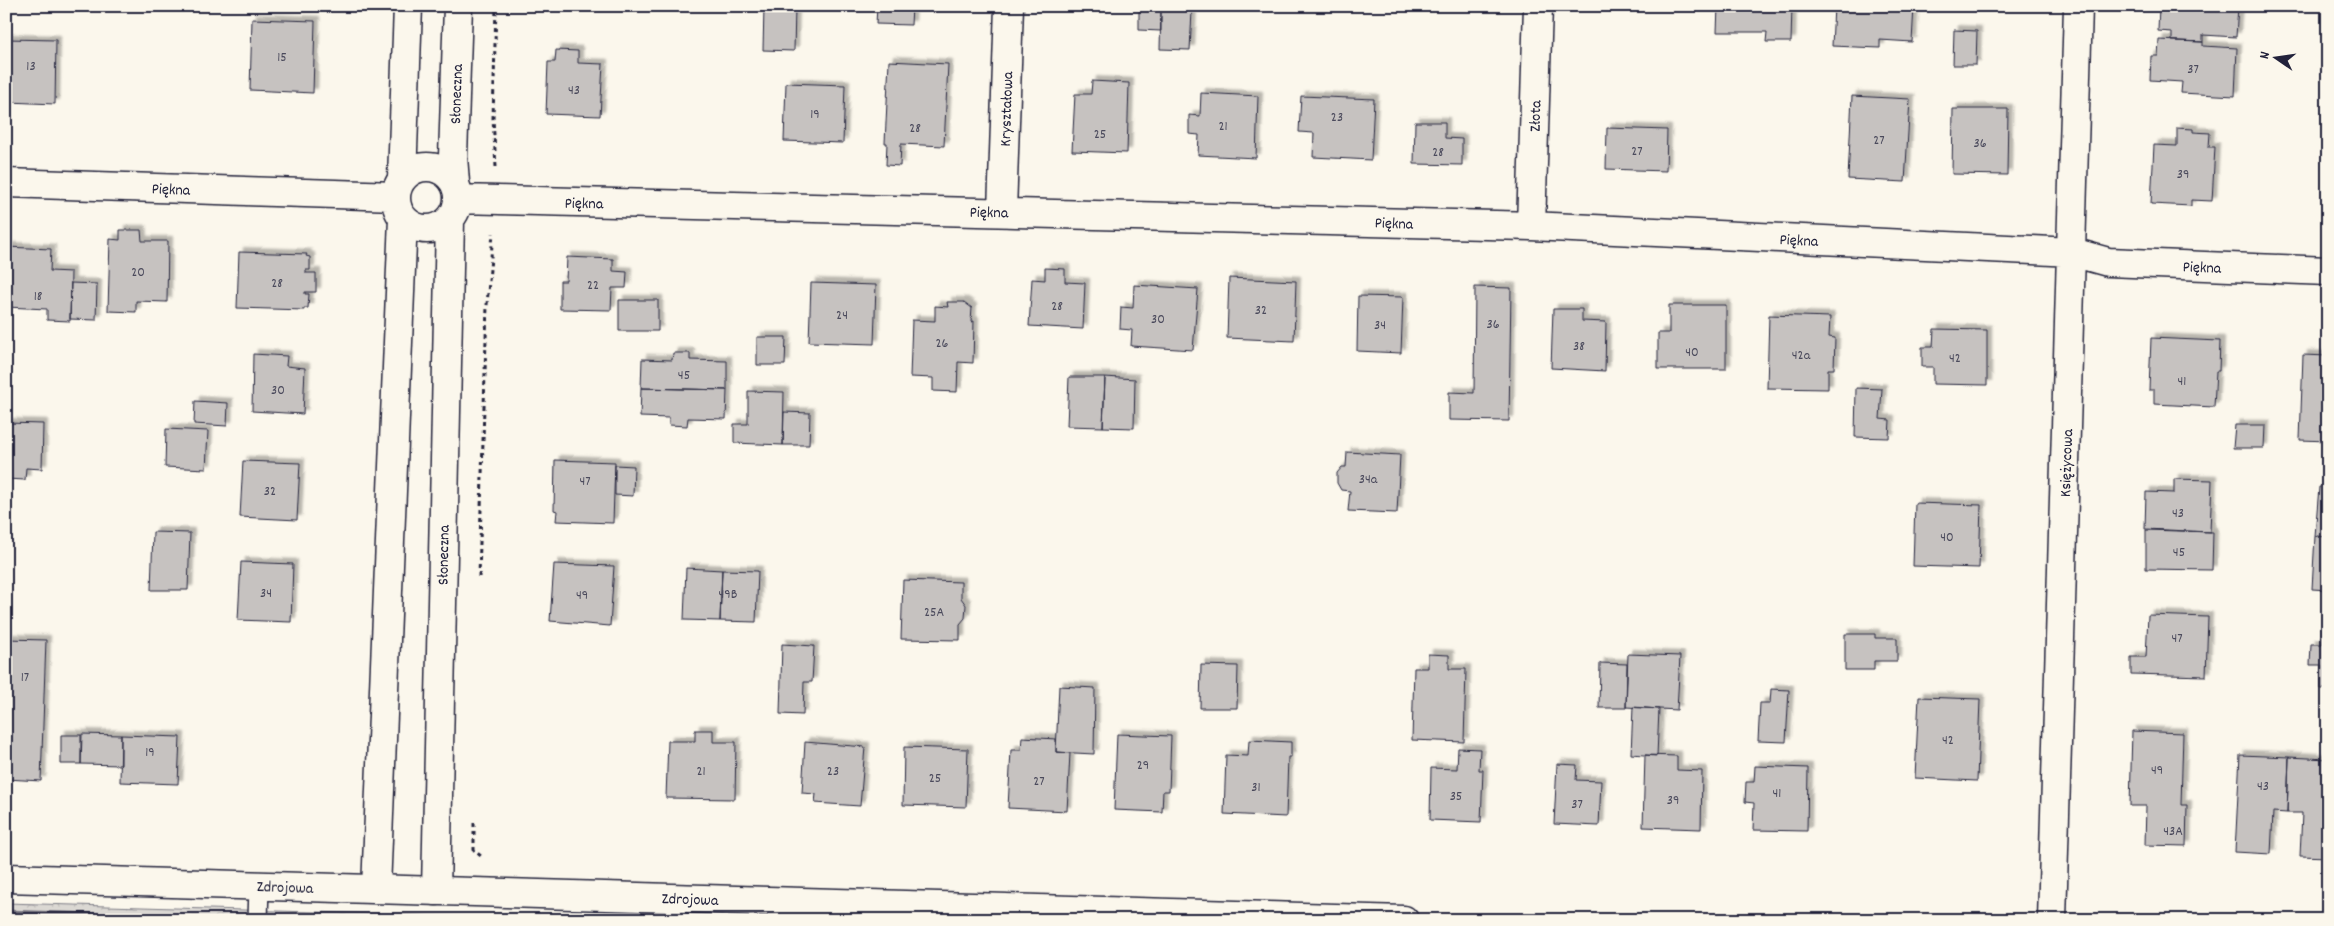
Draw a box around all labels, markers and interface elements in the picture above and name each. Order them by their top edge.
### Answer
north arrow [2252,32,2302,82]
house number: 15 [277,48,287,68]
text: N [2255,50,2276,61]
house number: 13 [26,57,36,77]
house number: 37 [2187,60,2199,80]
street label: Słoneczna [445,63,470,125]
street label: Kryształowa [995,71,1020,147]
house number: 43 [568,81,580,101]
street label: Złota [1524,99,1549,132]
house number: 19 [810,105,820,125]
house number: 23 [1331,108,1343,128]
house number: 21 [1218,117,1228,137]
house number: 28 [909,119,921,139]
house number: 25 [1094,125,1106,145]
house number: 27 [1873,131,1885,151]
house number: 36 [1973,134,1987,154]
house number: 27 [1631,142,1643,162]
house number: 28 [1432,143,1444,163]
house number: 39 [2177,165,2189,185]
street label: Piękna [151,178,191,203]
street label: Piękna [564,193,604,216]
street label: Piękna [969,202,1009,225]
street label: Piękna [1374,212,1414,237]
street label: Piękna [1779,229,1819,254]
street label: Piękna [2182,256,2222,281]
house number: 20 [131,263,145,283]
house number: 28 [271,274,283,294]
house number: 22 [587,276,599,296]
house number: 18 [34,287,43,307]
house number: 28 [1051,297,1063,317]
house number: 32 [1255,301,1267,321]
house number: 24 [836,306,848,326]
house number: 30 [1151,310,1165,330]
house number: 36 [1486,315,1500,335]
house number: 34 [1374,316,1386,336]
house number: 26 [936,334,949,354]
house number: 38 [1573,337,1585,357]
house number: 40 [1685,343,1699,363]
house number: 42a [1792,346,1811,366]
house number: 42 [1949,349,1961,369]
house number: 45 [678,366,690,386]
house number: 41 [2178,372,2186,392]
house number: 30 [271,381,285,401]
street label: Księżycowa [2055,428,2080,497]
house number: 34a [1359,470,1378,490]
house number: 47 [579,472,591,492]
house number: 32 [264,482,276,502]
house number: 43 [2172,504,2184,524]
street label: Słoneczna [432,524,457,585]
house number: 40 [1940,528,1954,548]
house number: 45 [2173,543,2185,563]
house number: 34 [260,584,272,604]
house number: 49B [719,585,738,605]
house number: 49 [576,586,588,606]
house number: 25A [924,603,944,623]
house number: 47 [2171,629,2183,649]
house number: 17 [21,668,29,688]
house number: 42 [1942,731,1954,751]
house number: 19 [145,743,155,763]
house number: 29 [1137,756,1149,776]
house number: 49 [2151,761,2163,781]
house number: 21 [696,762,706,782]
house number: 23 [827,762,839,782]
house number: 25 [929,769,941,789]
house number: 27 [1033,772,1045,792]
house number: 43 [2257,777,2269,797]
house number: 31 [1251,778,1261,798]
house number: 41 [1773,784,1781,804]
house number: 35 [1450,787,1462,807]
house number: 39 [1667,791,1679,811]
house number: 37 [1571,795,1583,815]
house number: 43A [2163,822,2183,842]
street label: Zdrojowa [256,876,314,901]
street label: Zdrojowa [661,888,719,913]

